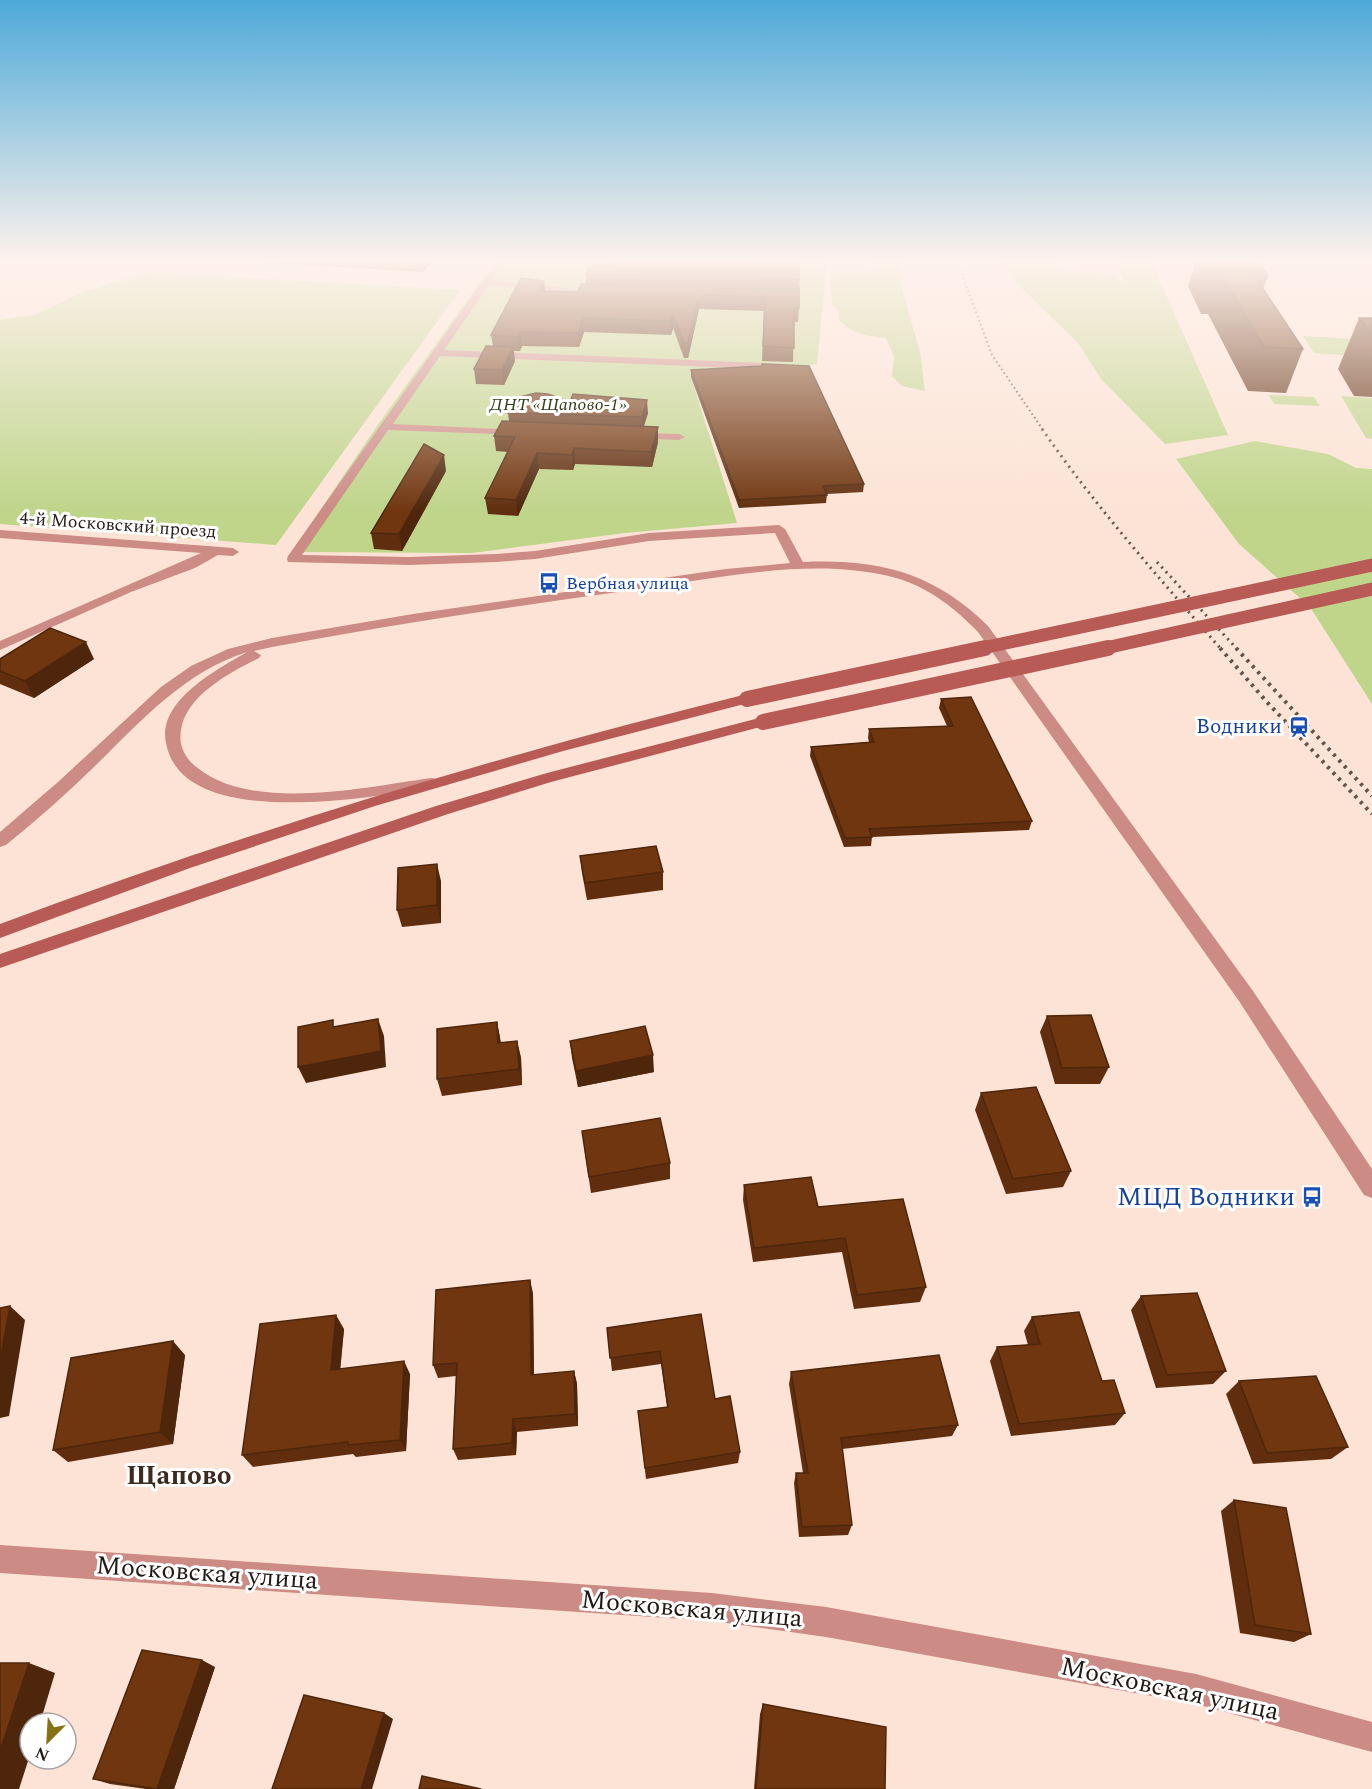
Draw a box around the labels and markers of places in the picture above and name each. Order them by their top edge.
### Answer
place label: Вербная улица [566,570,689,597]
bus stop icon: Вербная улица [537,571,561,595]
place label: Водники [1196,711,1282,743]
station icon: Водники [1287,715,1311,739]
place label: МЦД Водники [1117,1177,1295,1217]
bus stop icon: МЦД Водники [1300,1185,1324,1209]

